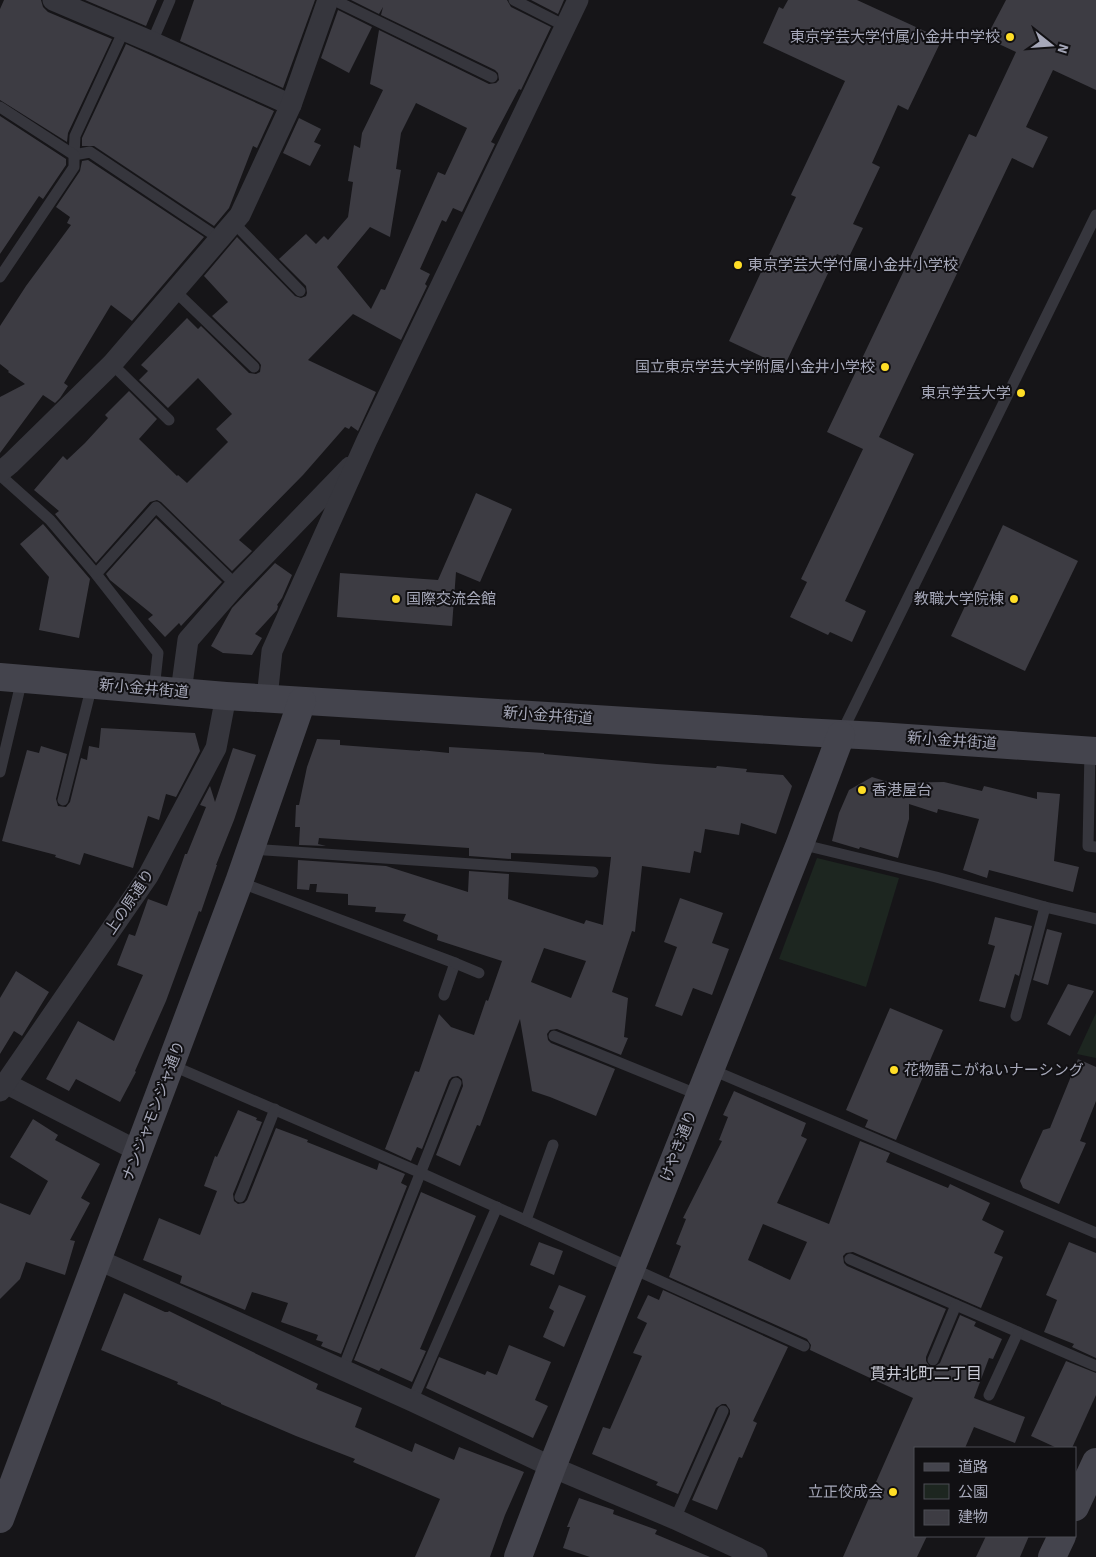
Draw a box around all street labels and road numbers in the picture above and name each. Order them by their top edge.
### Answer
street label: 新小金井街道 [98,675,190,703]
street label: 新小金井街道 [502,702,594,730]
street label: 新小金井街道 [906,727,998,755]
street label: 上の原通り [100,865,160,939]
street label: ナンジャモンジャ通り [118,1038,190,1184]
street label: けやき通り [656,1107,702,1185]

